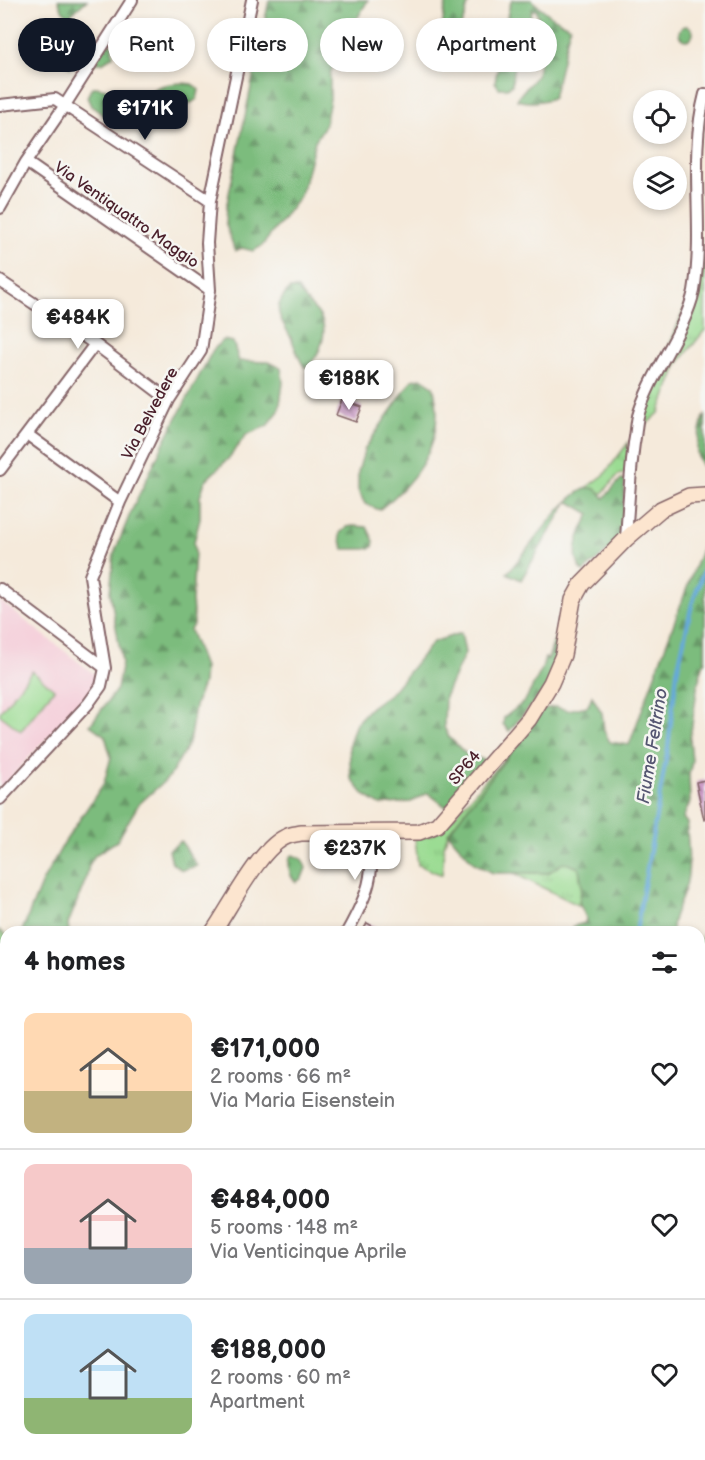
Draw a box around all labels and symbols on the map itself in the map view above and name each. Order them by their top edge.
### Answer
pin: €171K [103,90,187,141]
street label: Via Ventiquattro Maggio [50,158,202,272]
pin: €484K [36,299,120,350]
pin: €188K [307,360,391,411]
street label: Via Belvedere [118,364,183,463]
water label: Fiume Feltrino [633,687,672,805]
street label: SP64 [445,747,485,789]
pin: €237K [313,830,397,881]

